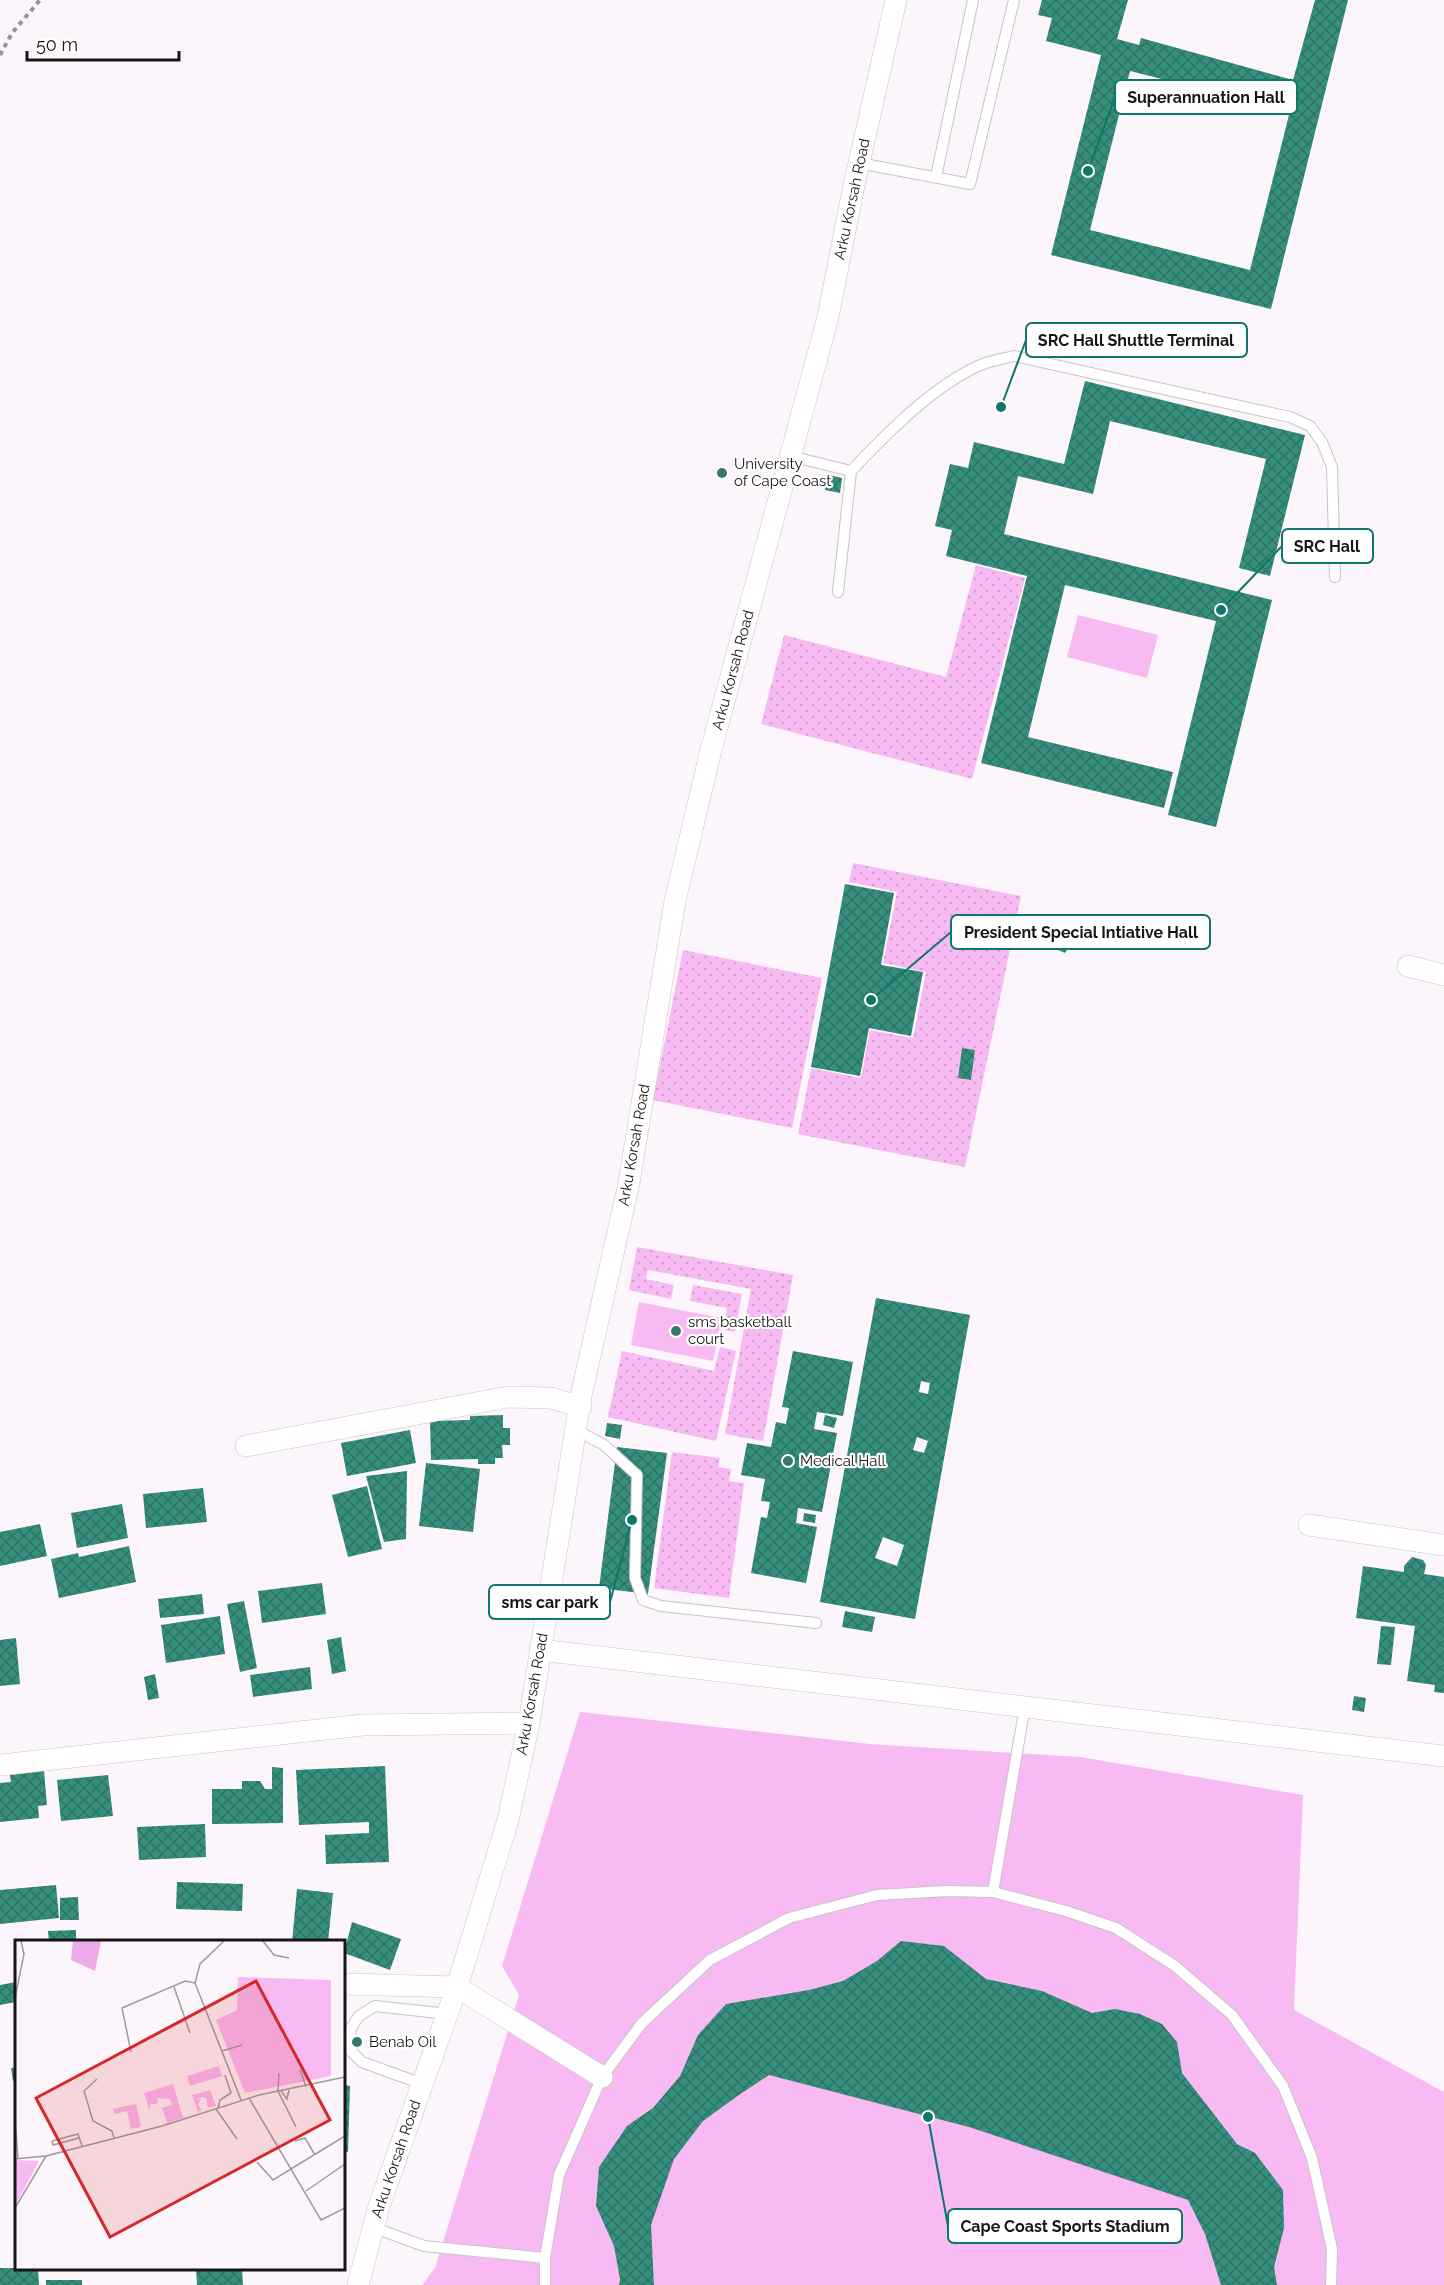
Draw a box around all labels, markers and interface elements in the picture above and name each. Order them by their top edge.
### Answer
scale bar [27,24,178,62]
text: 50 m [36,34,78,55]
callout: Superannuation Hall [1115,80,1297,114]
text: Superannuation Hall [1127,88,1286,107]
street label: Arku Korsah Road [830,137,874,261]
callout: SRC Hall Shuttle Terminal [1026,323,1247,357]
text: SRC Hall Shuttle Terminal [1038,331,1235,350]
place label: University of Cape Coast [734,455,831,490]
marker: University of Cape Coast [715,466,729,480]
callout: SRC Hall [1282,529,1373,563]
text: SRC Hall [1294,537,1361,556]
street label: Arku Korsah Road [708,608,758,732]
callout: President Special Intiative Hall [951,915,1210,949]
text: President Special Intiative Hall [964,923,1199,942]
street label: Arku Korsah Road [614,1083,654,1207]
place label: sms basketball court [688,1313,793,1348]
marker: sms basketball court [669,1324,683,1338]
place label: Medical Hall [800,1452,887,1470]
marker: Medical Hall [781,1454,795,1468]
callout: sms car park [489,1585,610,1619]
text: sms car park [502,1593,599,1612]
street label: Arku Korsah Road [512,1632,552,1756]
inset map [15,1940,345,2270]
place label: Benab Oil [369,2033,437,2051]
marker: Benab Oil [350,2035,364,2049]
street label: Arku Korsah Road [367,2098,425,2220]
callout: Cape Coast Sports Stadium [948,2209,1182,2243]
text: Cape Coast Sports Stadium [960,2217,1170,2236]

